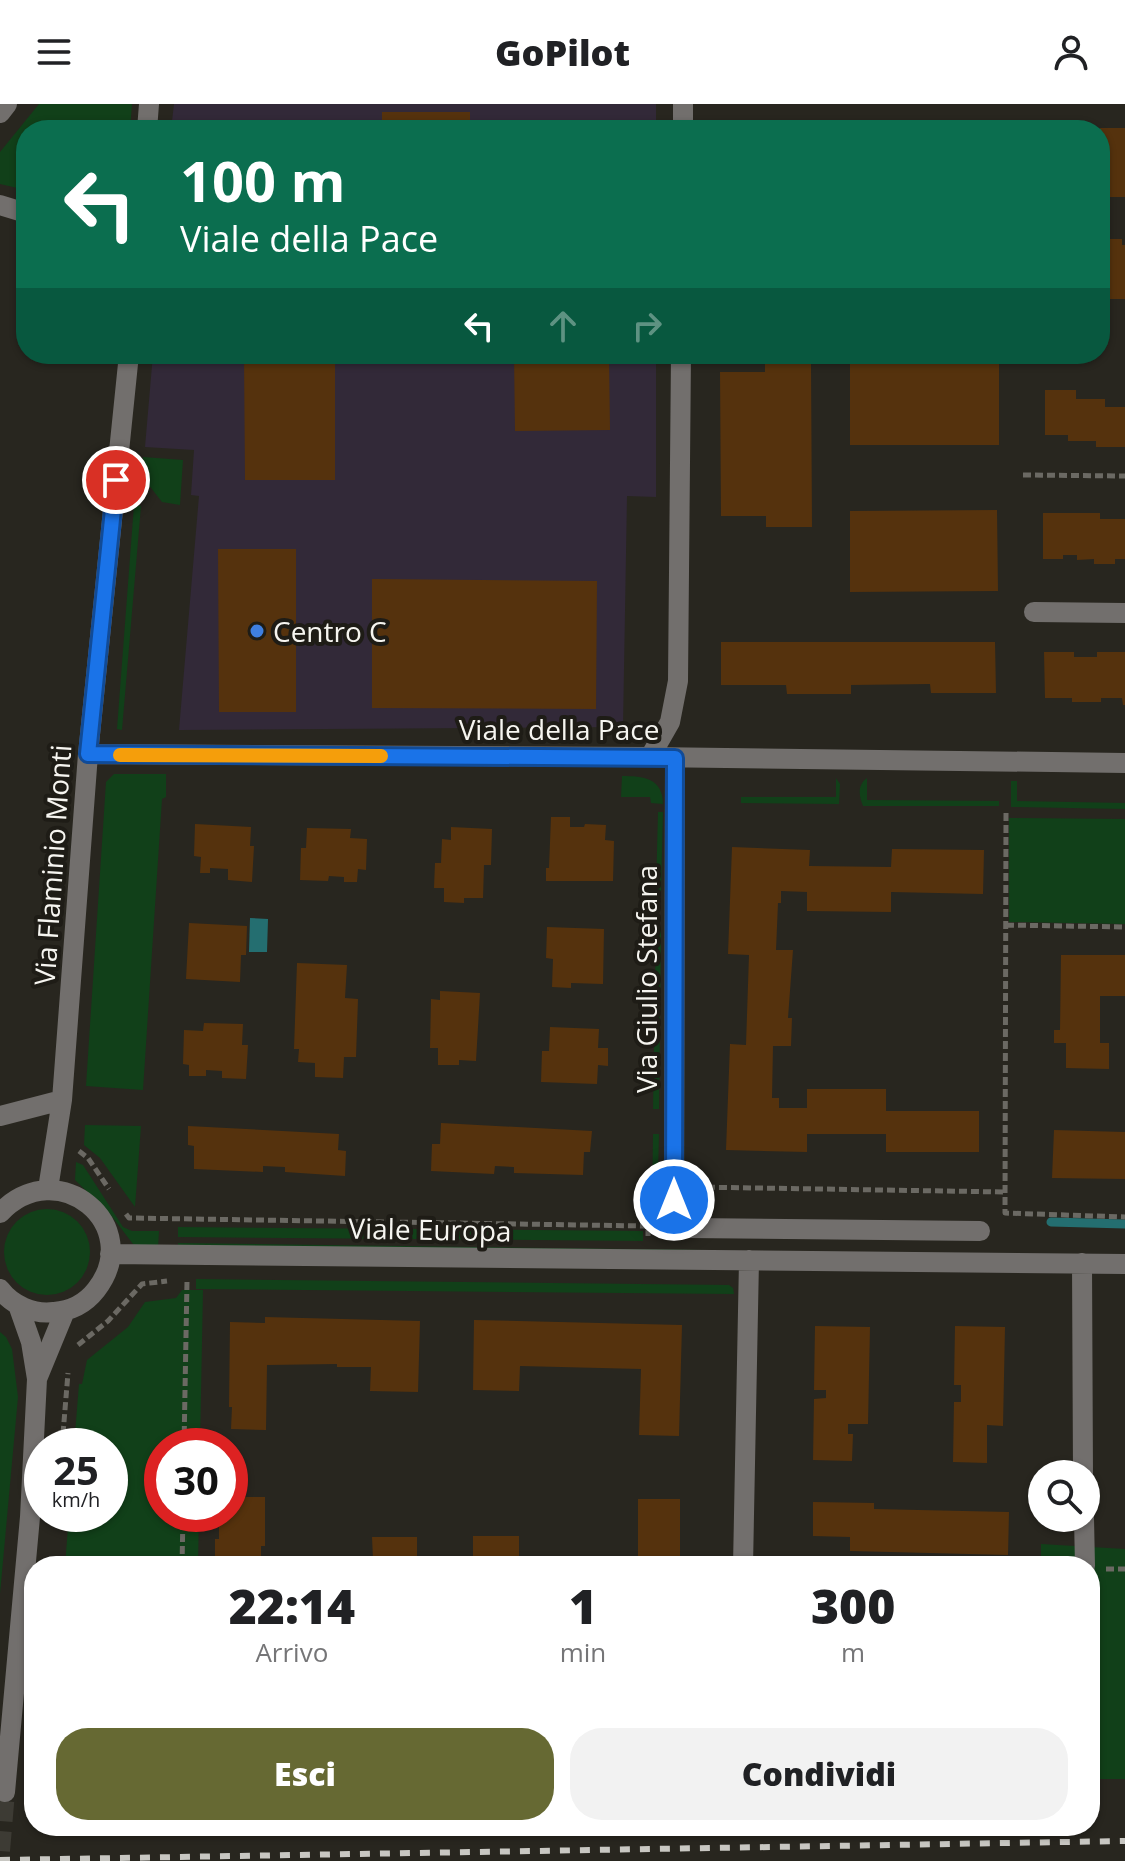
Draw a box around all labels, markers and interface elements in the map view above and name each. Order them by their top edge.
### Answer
text: GoPilot [495,28,630,77]
icon: menu [32,30,76,74]
icon: person [1049,30,1093,74]
text: 100 m [180,142,346,218]
icon: left [48,152,152,256]
text: Viale della Pace [180,214,438,263]
icon: left [457,304,501,348]
icon: ahead [541,304,585,348]
icon: right [625,304,669,348]
pin [82,446,150,514]
icon: arrive [94,458,138,502]
place label: Centro C [273,612,387,650]
marker: Centro C [248,622,266,640]
street label: Viale della Pace [459,710,659,748]
street label: Via Flaminio Monti [25,743,79,987]
street label: Via Giulio Stefana [627,865,665,1093]
position arrow [632,1158,716,1242]
street label: Viale Europa [348,1209,512,1249]
speed limit sign: 30 [144,1428,248,1532]
text: 25 [53,1442,99,1497]
map controls [1028,1460,1100,1532]
button: search [1028,1460,1100,1532]
text: km/h [52,1486,100,1513]
text: 22:14 [229,1573,355,1638]
text: 1 [569,1573,597,1638]
text: 300 [811,1573,895,1638]
text: Arrivo [255,1634,328,1670]
text: min [560,1634,606,1670]
text: m [841,1634,865,1670]
button: Esci [56,1728,554,1820]
button: Condividi [570,1728,1068,1820]

